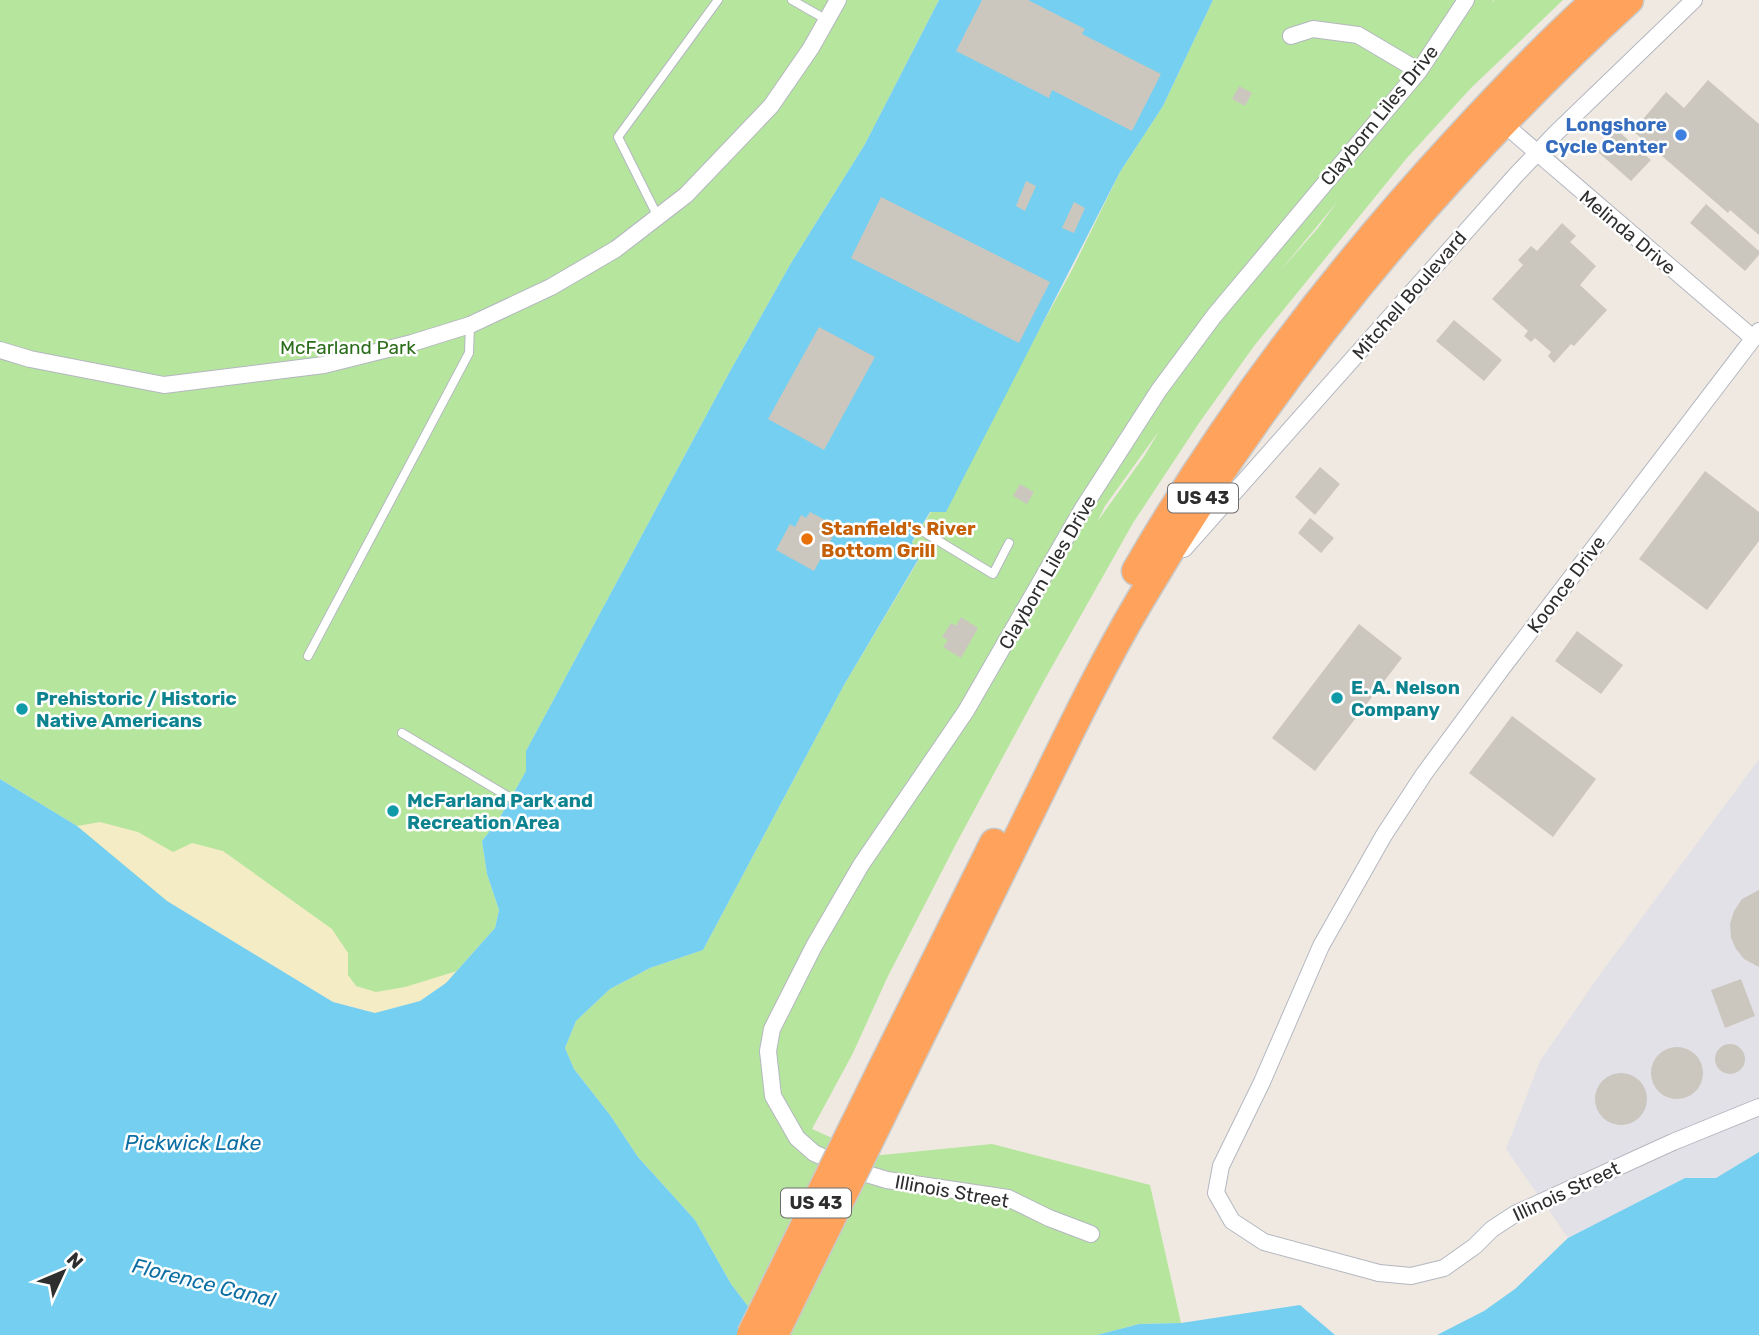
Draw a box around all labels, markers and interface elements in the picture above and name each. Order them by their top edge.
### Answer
street label: Clayborn Liles Drive [1316,40,1443,190]
place label: Longshore Cycle Center [1545,113,1667,158]
marker: Longshore Cycle Center [1673,127,1689,143]
street label: Melinda Drive [1575,185,1681,279]
street label: Mitchell Boulevard [1347,226,1471,364]
park label: McFarland Park [280,336,416,359]
road number: US 43 [1168,484,1238,512]
street label: Clayborn Liles Drive [994,491,1101,653]
place label: Stanfield's River Bottom Grill [821,517,976,562]
marker: Stanfield's River Bottom Grill [799,531,815,547]
street label: Koonce Drive [1522,531,1610,637]
place label: E. A. Nelson Company [1351,676,1460,721]
place label: Prehistoric / Historic Native Americans [36,687,237,732]
marker: E. A. Nelson Company [1329,690,1345,706]
marker: Prehistoric / Historic Native Americans [14,701,30,717]
place label: McFarland Park and Recreation Area [407,789,593,834]
marker: McFarland Park and Recreation Area [385,803,401,819]
water label: Pickwick Lake [125,1130,261,1155]
street label: Illinois Street [1509,1156,1624,1226]
street label: Illinois Street [893,1170,1011,1213]
road number: US 43 [781,1188,851,1218]
north arrow [28,1237,98,1307]
text: N [62,1248,88,1273]
water label: Florence Canal [130,1253,279,1313]

